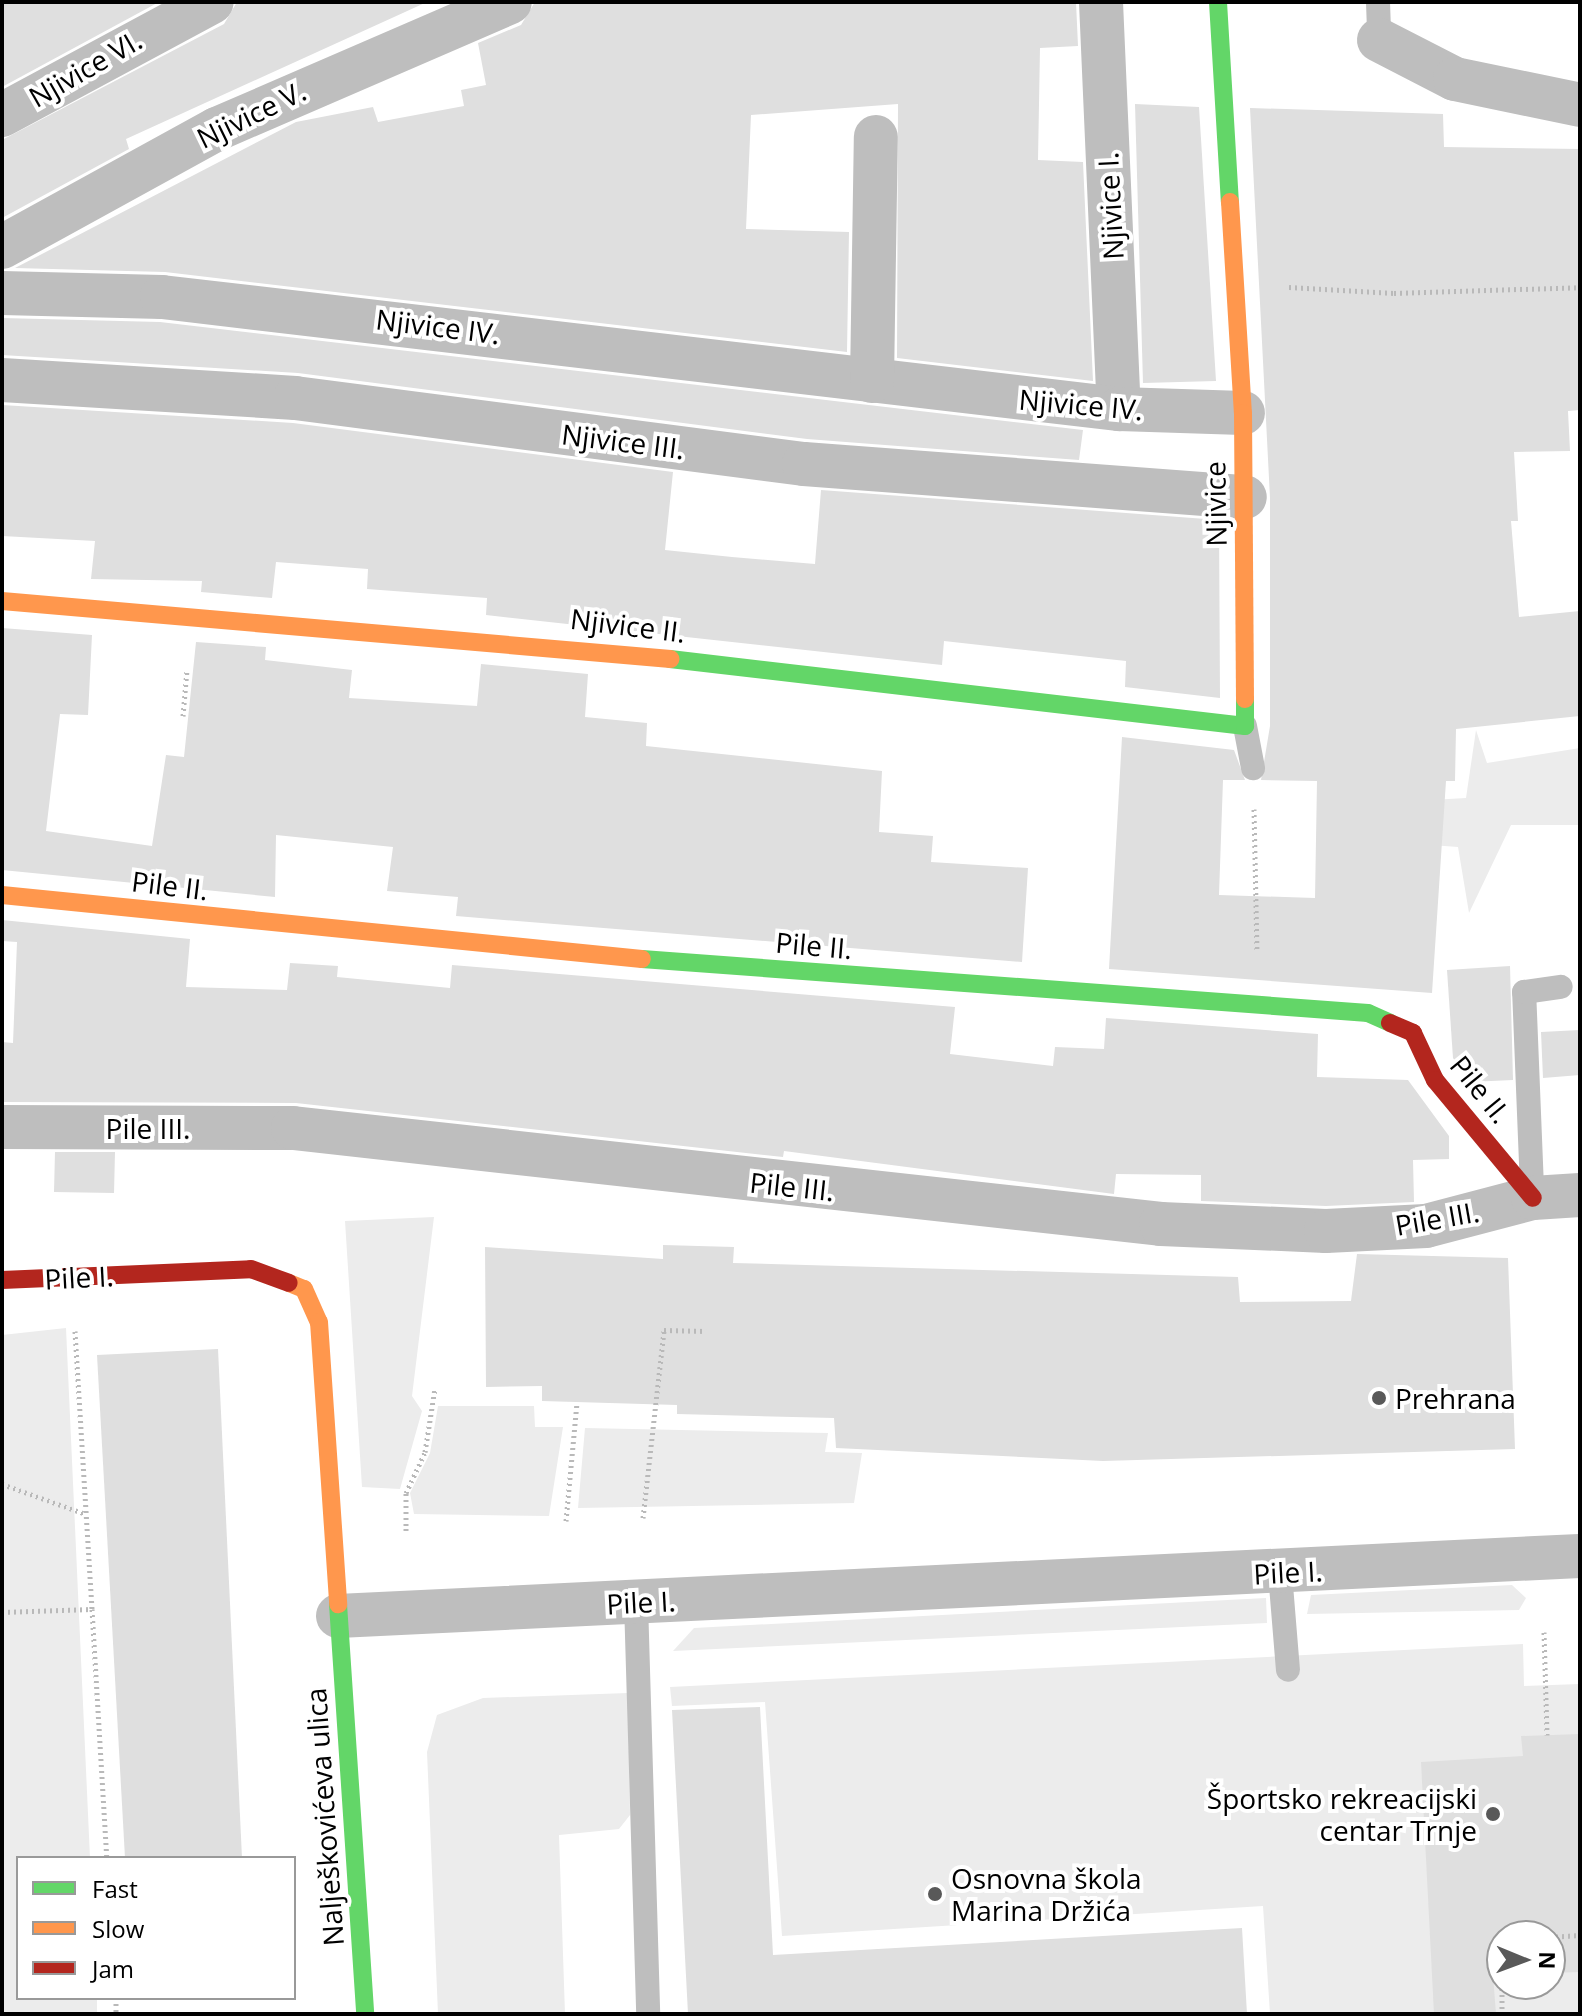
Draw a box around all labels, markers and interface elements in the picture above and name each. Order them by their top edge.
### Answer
street label: Njivice VI. [23,22,147,114]
street label: Njivice V. [191,73,311,155]
street label: Njivice I. [1090,151,1130,261]
street label: Njivice IV. [374,302,502,350]
street label: Njivice IV. [1017,382,1145,426]
street label: Njivice III. [560,417,686,465]
street label: Njivice [1197,461,1233,547]
street label: Njivice II. [569,601,687,649]
street label: Pile II. [130,864,210,906]
street label: Pile II. [774,925,854,965]
street label: Pile II. [1444,1049,1518,1129]
street label: Pile III. [106,1111,190,1145]
street label: Pile III. [748,1165,836,1207]
street label: Pile III. [1392,1194,1482,1242]
street label: Pile I. [44,1258,114,1296]
place label: Prehrana [1395,1381,1516,1415]
marker: Prehrana [1370,1389,1388,1407]
street label: Pile I. [1253,1553,1323,1591]
street label: Pile I. [606,1583,676,1621]
street label: Nalješkovićeva ulica [298,1687,350,1947]
place label: Športsko rekreacijski centar Trnje [1207,1781,1477,1847]
marker: Športsko rekreacijski centar Trnje [1484,1805,1502,1823]
legend [16,1856,296,2000]
place label: Osnovna škola Marina Držića [951,1861,1142,1927]
text: Fast [92,1872,138,1905]
marker: Osnovna škola Marina Držića [926,1885,944,1903]
text: Slow [92,1912,144,1945]
north arrow [1486,1920,1566,2000]
text: N [1533,1951,1563,1970]
text: Jam [92,1952,134,1985]

